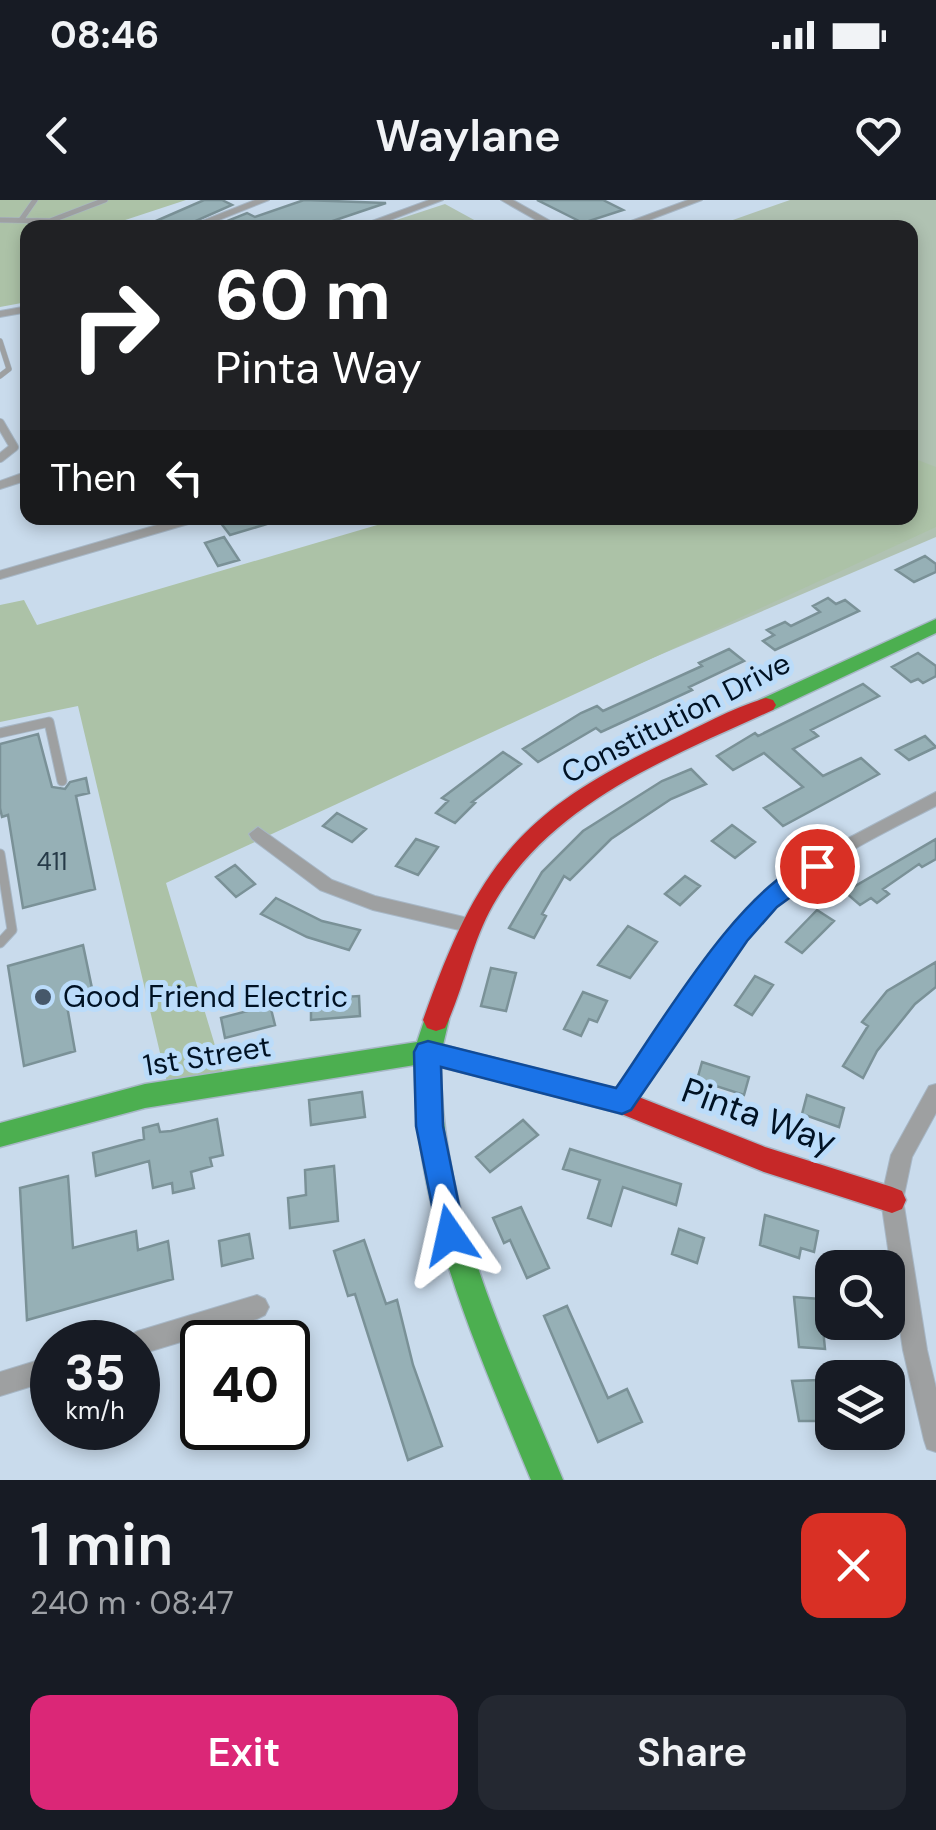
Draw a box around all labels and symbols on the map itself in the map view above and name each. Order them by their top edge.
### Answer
street label: Constitution Drive [555,643,797,792]
pin [775,824,860,909]
house number: 411 [37,845,67,878]
place label: Good Friend Electric [63,977,348,1016]
marker: Good Friend Electric [32,986,54,1008]
street label: 1st Street [140,1026,273,1085]
street label: Pinta Way [675,1067,843,1165]
position arrow [398,1183,502,1287]
speed limit sign: 40 [180,1320,310,1450]

